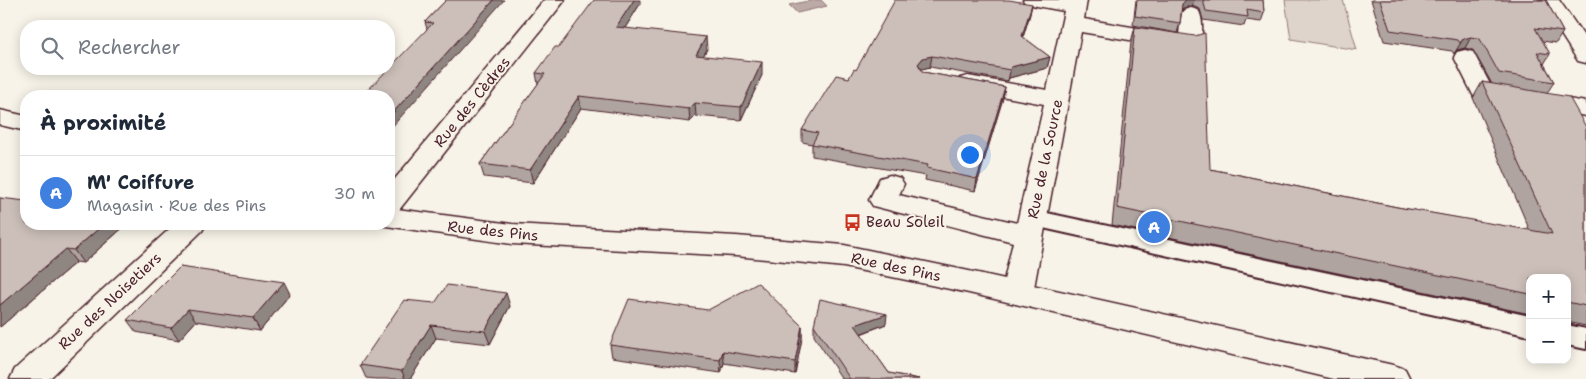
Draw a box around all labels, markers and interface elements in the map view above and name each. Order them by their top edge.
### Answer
search box [20,20,395,75]
icon: search [38,34,66,62]
text: Rechercher [78,35,181,60]
street label: Rue des Cèdres [429,53,515,151]
street label: Rue de la Source [1023,97,1067,221]
text: À proximité [40,109,166,137]
your location [957,142,983,168]
text: M' Coiffure [87,170,194,195]
text: A [50,183,62,204]
text: 30 m [334,183,375,204]
text: Magasin · Rue des Pins [87,195,266,216]
pin: A [1138,208,1170,246]
bus stop icon: Beau Soleil [842,212,862,232]
place label: Beau Soleil [866,212,945,232]
street label: Rue des Pins [446,216,540,246]
street label: Rue des Noisetiers [54,248,166,354]
street label: Rue des Pins [849,248,943,286]
map controls [1526,274,1571,364]
button: + [1526,274,1571,319]
button: − [1526,319,1571,364]

